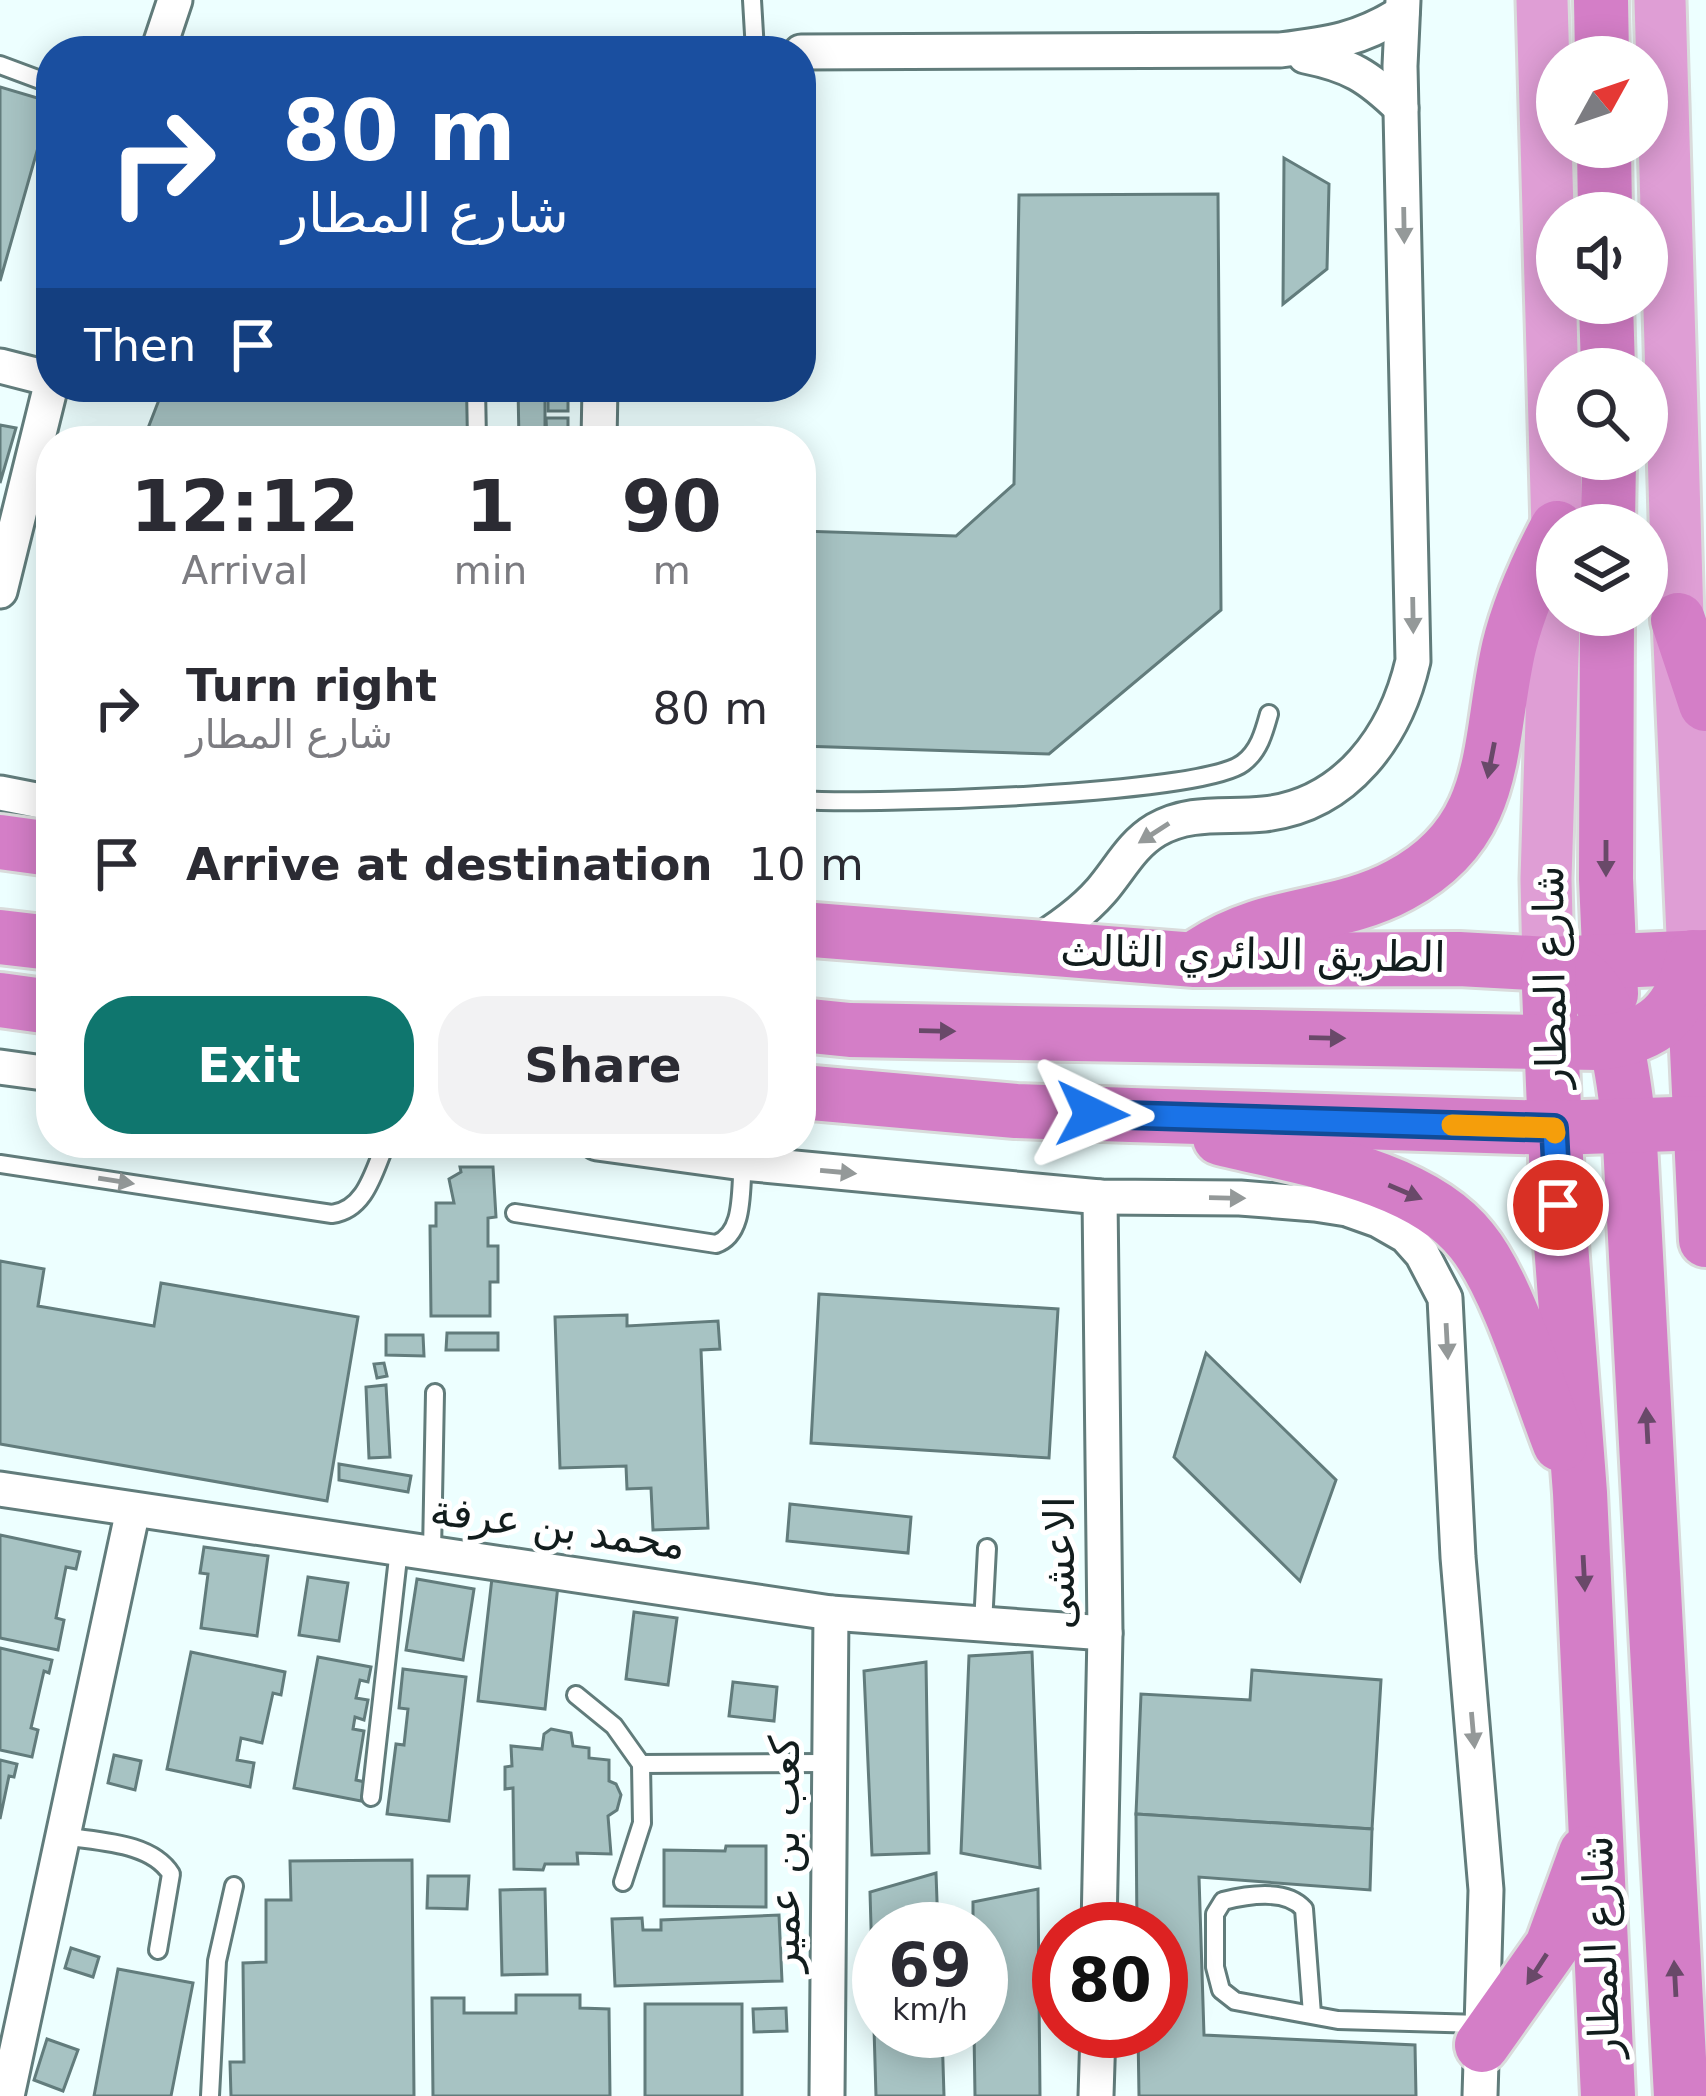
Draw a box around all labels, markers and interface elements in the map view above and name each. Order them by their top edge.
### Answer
north arrow [1536,36,1668,168]
map controls [1536,36,1668,636]
text: 80 m [282,82,516,180]
icon: right [84,84,240,240]
text: شارع المطار [282,182,569,245]
button: sound [1536,192,1668,324]
one-way arrow [1394,207,1413,245]
icon: arrive [220,312,286,378]
text: Then [84,319,196,372]
button: search [1536,348,1668,480]
text: 12:12 [130,464,359,548]
text: 1 [465,464,516,548]
text: 90 [622,464,722,548]
button: layers [1536,504,1668,636]
text: Arrival [182,548,308,593]
text: min [454,548,527,593]
text: m [653,548,691,593]
one-way arrow [1403,597,1423,635]
text: Turn right [186,659,437,712]
icon: right [84,675,150,741]
text: 80 m [653,682,768,735]
text: شارع المطار [186,712,393,757]
one-way arrow [1482,741,1500,779]
one-way arrow [1138,822,1171,844]
icon: arrive [84,831,150,897]
text: Arrive at destination [186,838,712,891]
text: 10 m [748,838,864,891]
one-way arrow [1596,840,1616,878]
street label: شارع المطار [1524,865,1576,1091]
street label: الطريق الدائري الثالث [1060,926,1446,982]
button: Exit [84,996,414,1134]
button: Share [438,996,768,1134]
one-way arrow [919,1022,957,1041]
one-way arrow [1309,1028,1347,1047]
position arrow [1029,1051,1155,1177]
pin [1507,1154,1609,1256]
one-way arrow [820,1163,858,1182]
icon: arrive [1525,1172,1591,1238]
one-way arrow [97,1173,135,1191]
one-way arrow [1387,1183,1423,1202]
one-way arrow [1209,1189,1247,1208]
one-way arrow [1438,1323,1457,1361]
one-way arrow [1637,1406,1656,1444]
street label: محمد بن عرفة [427,1485,689,1569]
street label: الاعشى [1035,1496,1084,1630]
one-way arrow [1575,1555,1594,1593]
one-way arrow [1464,1712,1483,1749]
street label: كعب بن عمير [760,1735,809,1975]
street label: شارع المطار [1573,1835,1629,2061]
speed limit sign: 80 [1032,1902,1188,2058]
text: 69 [888,1930,972,2000]
one-way arrow [1527,1953,1549,1986]
one-way arrow [1665,1959,1684,1997]
text: km/h [892,1992,968,2027]

